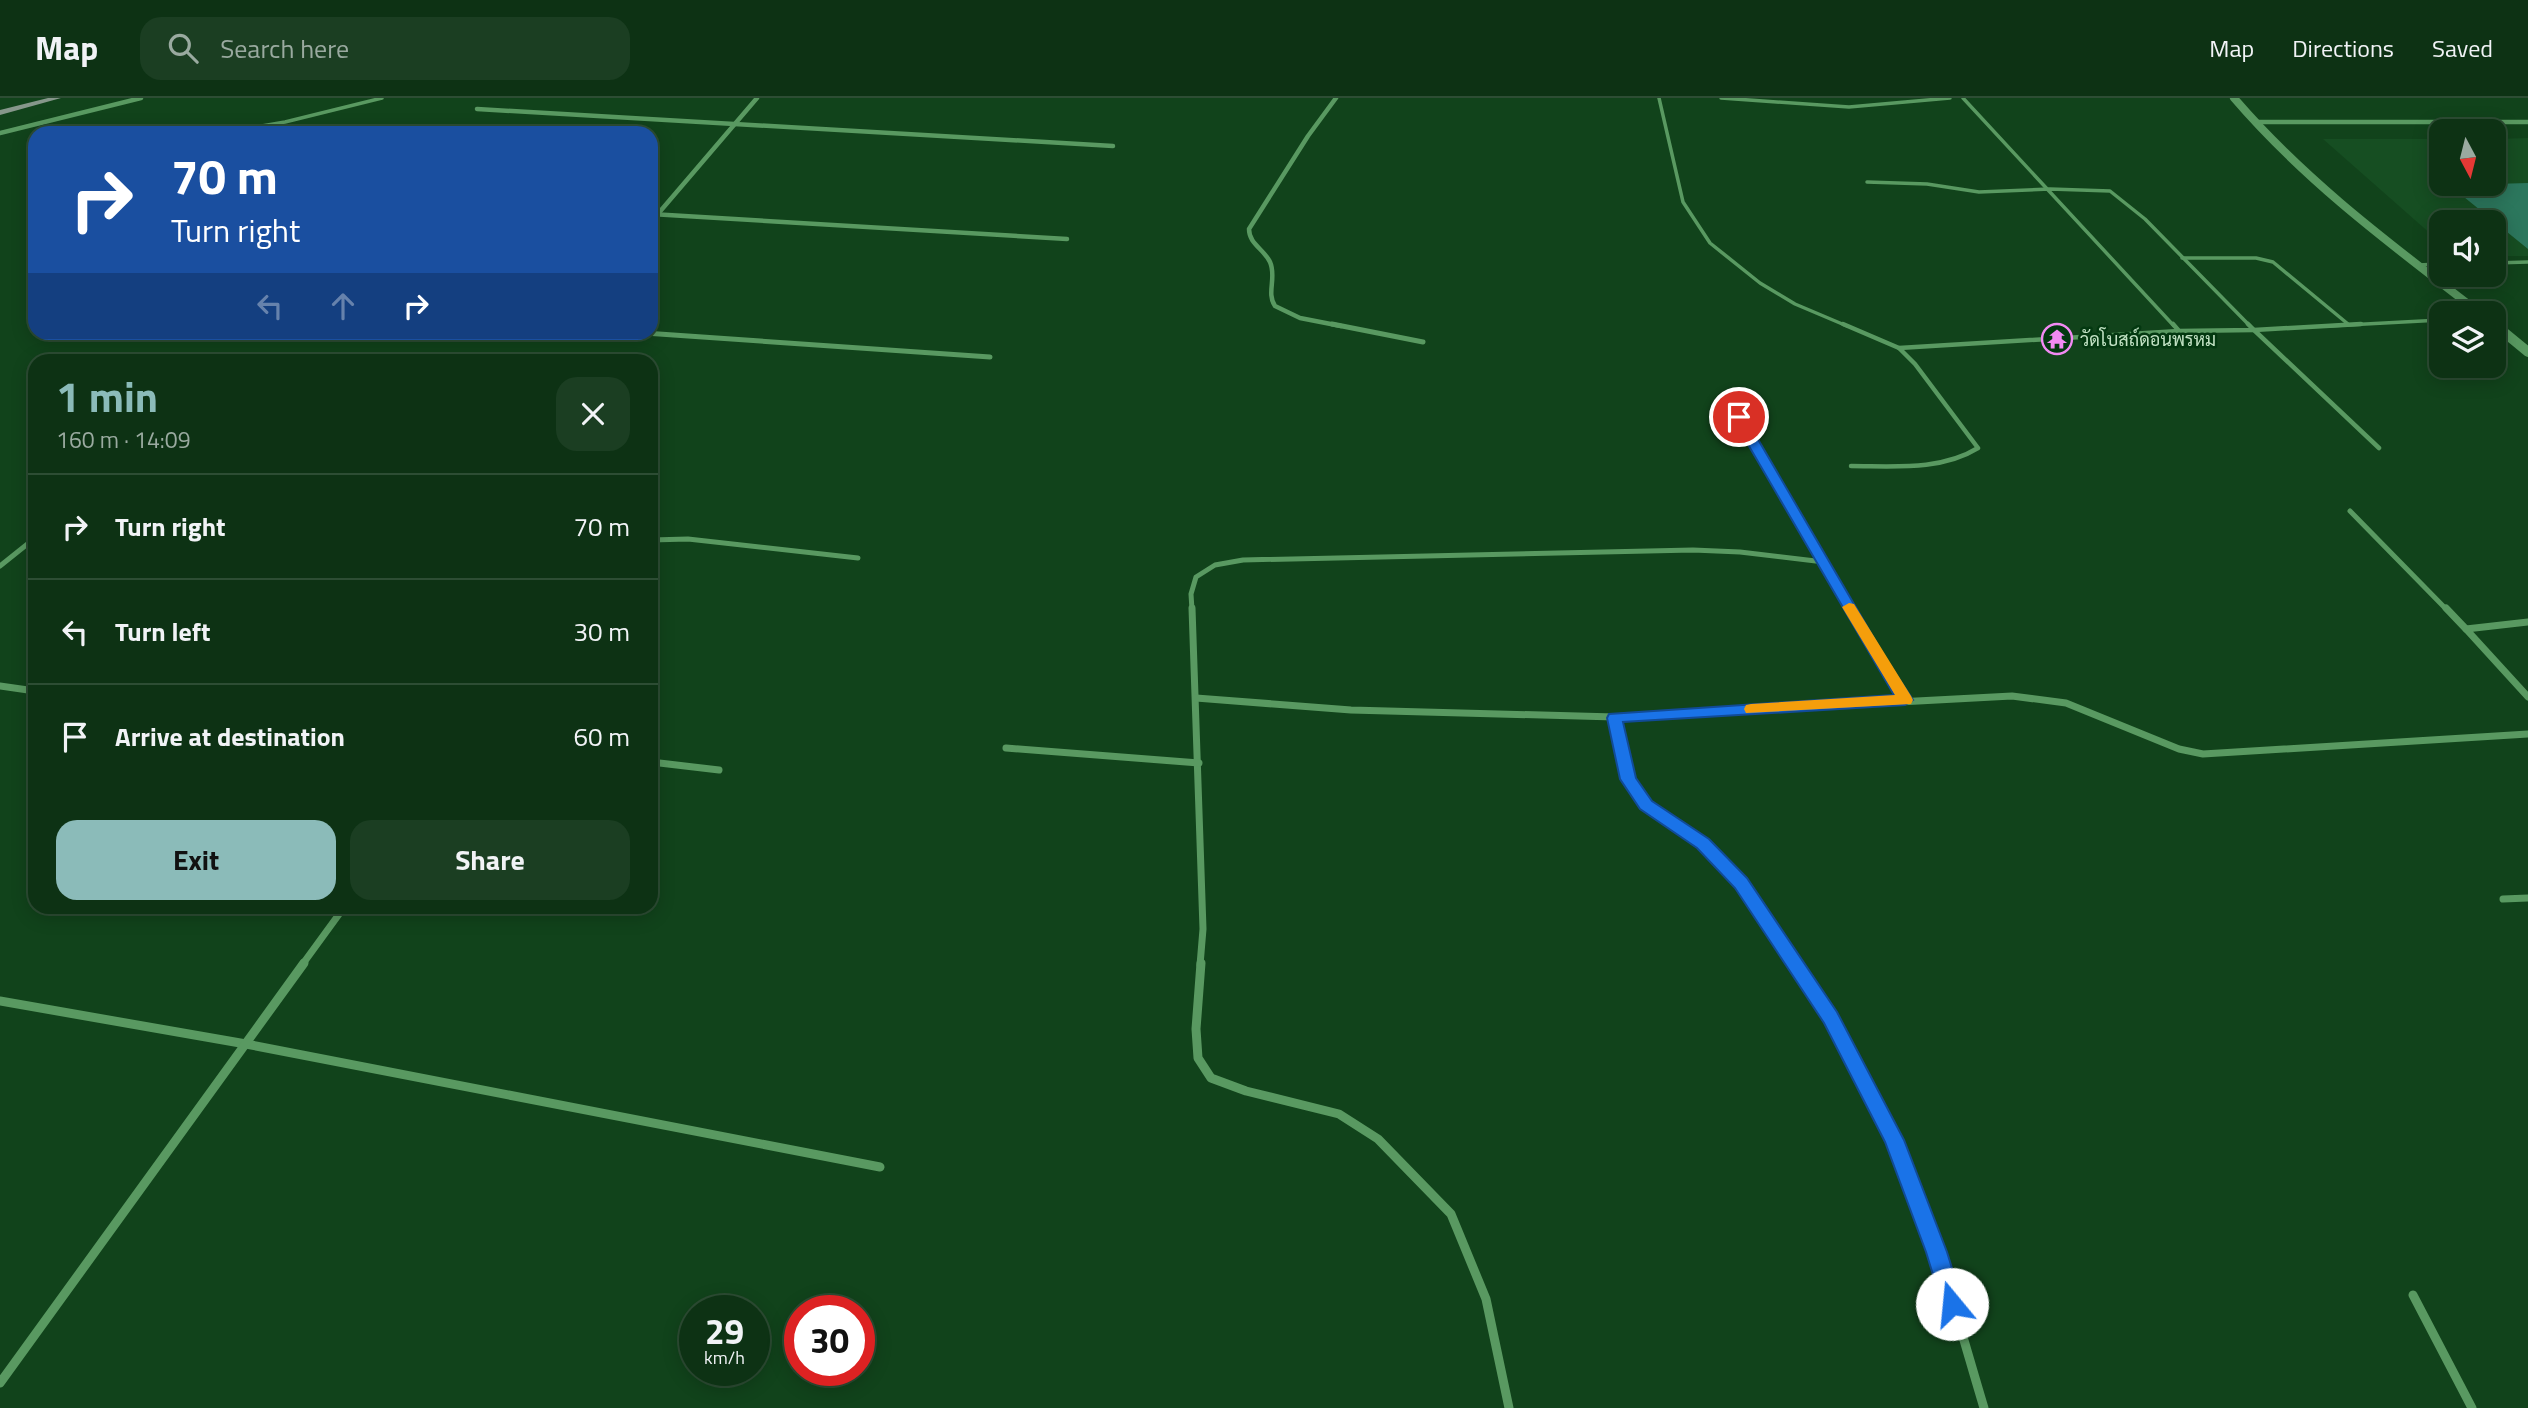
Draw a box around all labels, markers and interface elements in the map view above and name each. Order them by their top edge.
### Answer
search box [140,17,630,80]
text: Map [35,23,98,73]
icon: search [164,29,202,67]
text: Search here [220,29,349,68]
text: Map [2209,30,2254,66]
text: Directions [2292,30,2394,66]
text: Saved [2432,30,2493,66]
north arrow [2429,119,2506,196]
map controls [2429,119,2506,378]
text: 70 m [171,138,278,213]
icon: right [56,154,147,245]
text: Turn right [171,206,300,254]
button: sound [2429,210,2506,287]
icon: left [251,287,289,325]
icon: ahead [324,287,362,325]
icon: right [397,287,435,325]
button: layers [2429,301,2506,378]
temple icon: วัดโบสถ์ดอนพรหม [2040,322,2074,356]
place label: วัดโบสถ์ดอนพรหม [2080,326,2216,353]
text: 1 min [56,364,158,428]
button: close [556,377,630,451]
pin [1709,387,1769,447]
icon: arrive [1720,398,1758,436]
text: 160 m · 14:09 [56,422,191,457]
text: Turn right [115,507,226,546]
text: 70 m [573,507,630,546]
icon: right [56,508,94,546]
text: Turn left [115,612,210,651]
text: 30 m [573,612,630,651]
icon: left [56,613,94,651]
text: Arrive at destination [115,717,345,756]
text: 60 m [573,717,630,756]
icon: arrive [56,718,94,756]
button: Exit [56,820,336,900]
button: Share [350,820,630,900]
position arrow [1915,1267,1989,1341]
speed limit sign: 30 [784,1295,875,1386]
text: 29 [705,1304,744,1358]
text: km/h [704,1344,745,1371]

